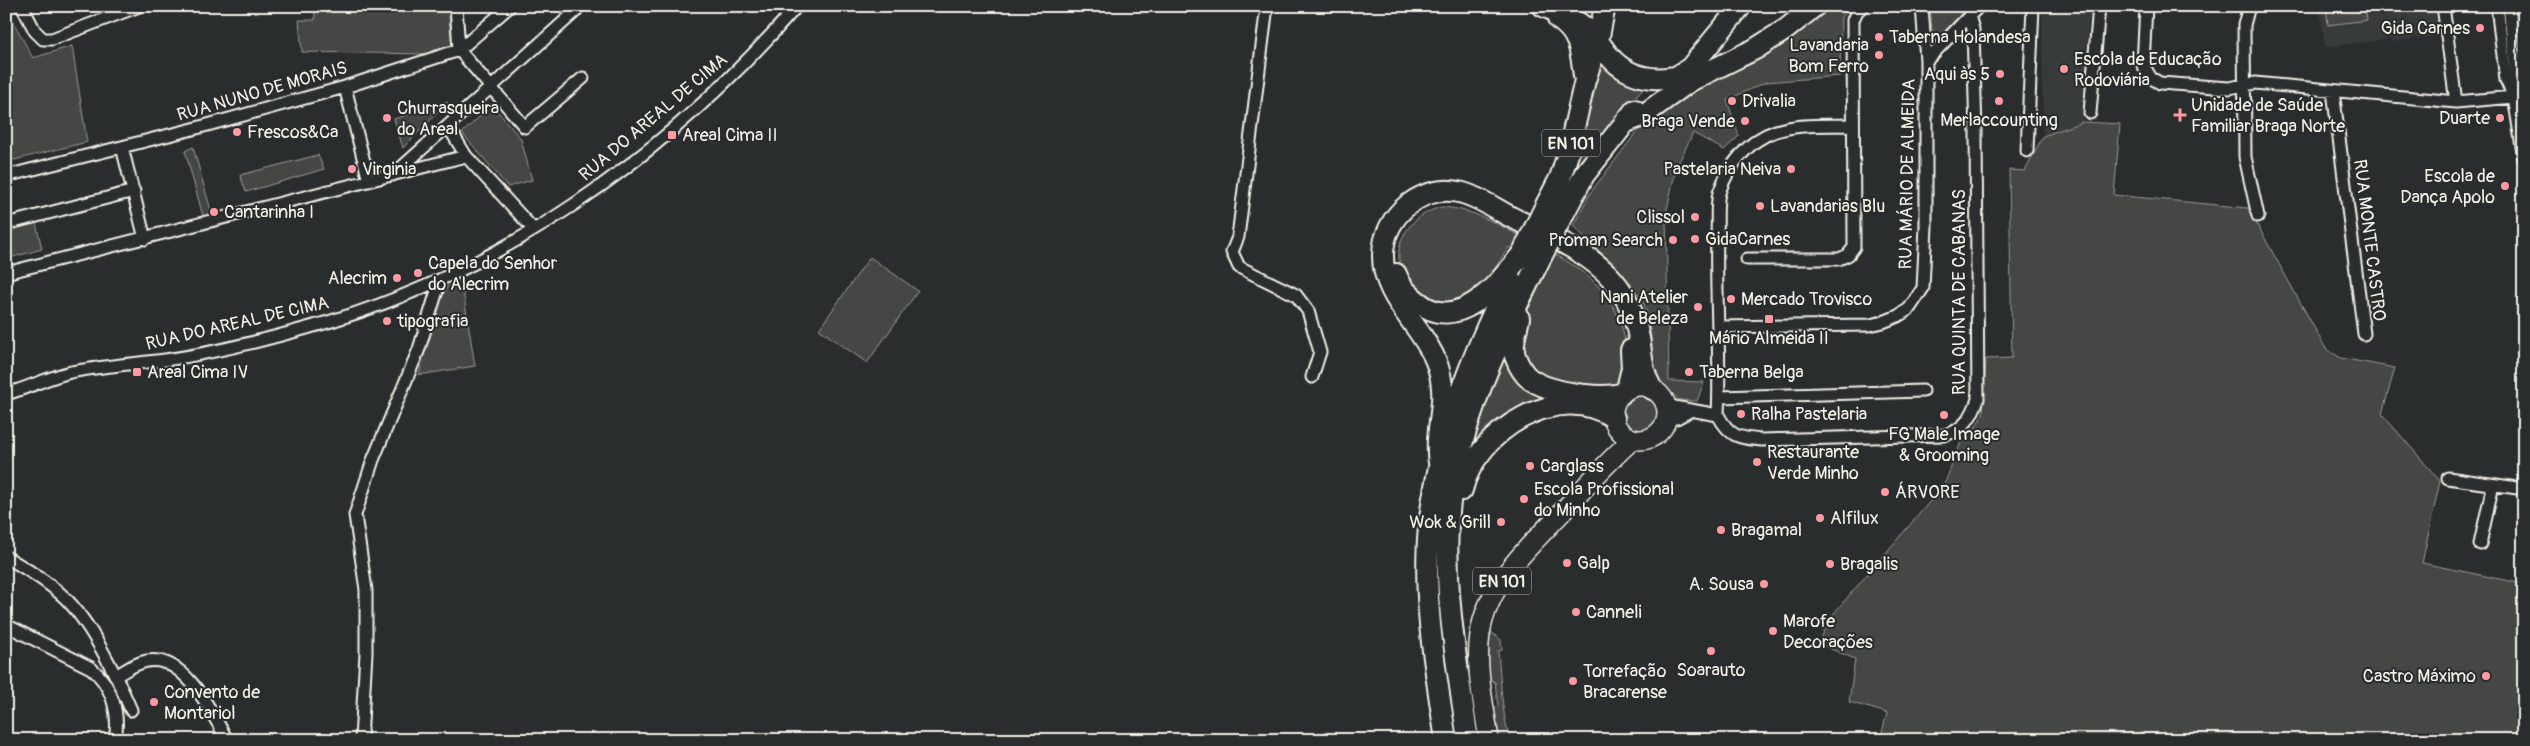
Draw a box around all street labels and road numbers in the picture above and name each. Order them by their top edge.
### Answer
street label: RUA DO AREAL DE CIMA [574,48,733,186]
street label: RUA NUNO DE MORAIS [174,56,350,127]
street label: RUA MÁRIO DE ALMEIDA [1894,78,1921,269]
road number: EN 101 [1542,130,1600,156]
street label: RUA MONTE CASTRO [2348,158,2391,322]
street label: RUA QUINTA DE CABANAS [1948,189,1971,395]
street label: RUA DO AREAL DE CIMA [143,291,331,356]
road number: EN 101 [1473,568,1531,594]

